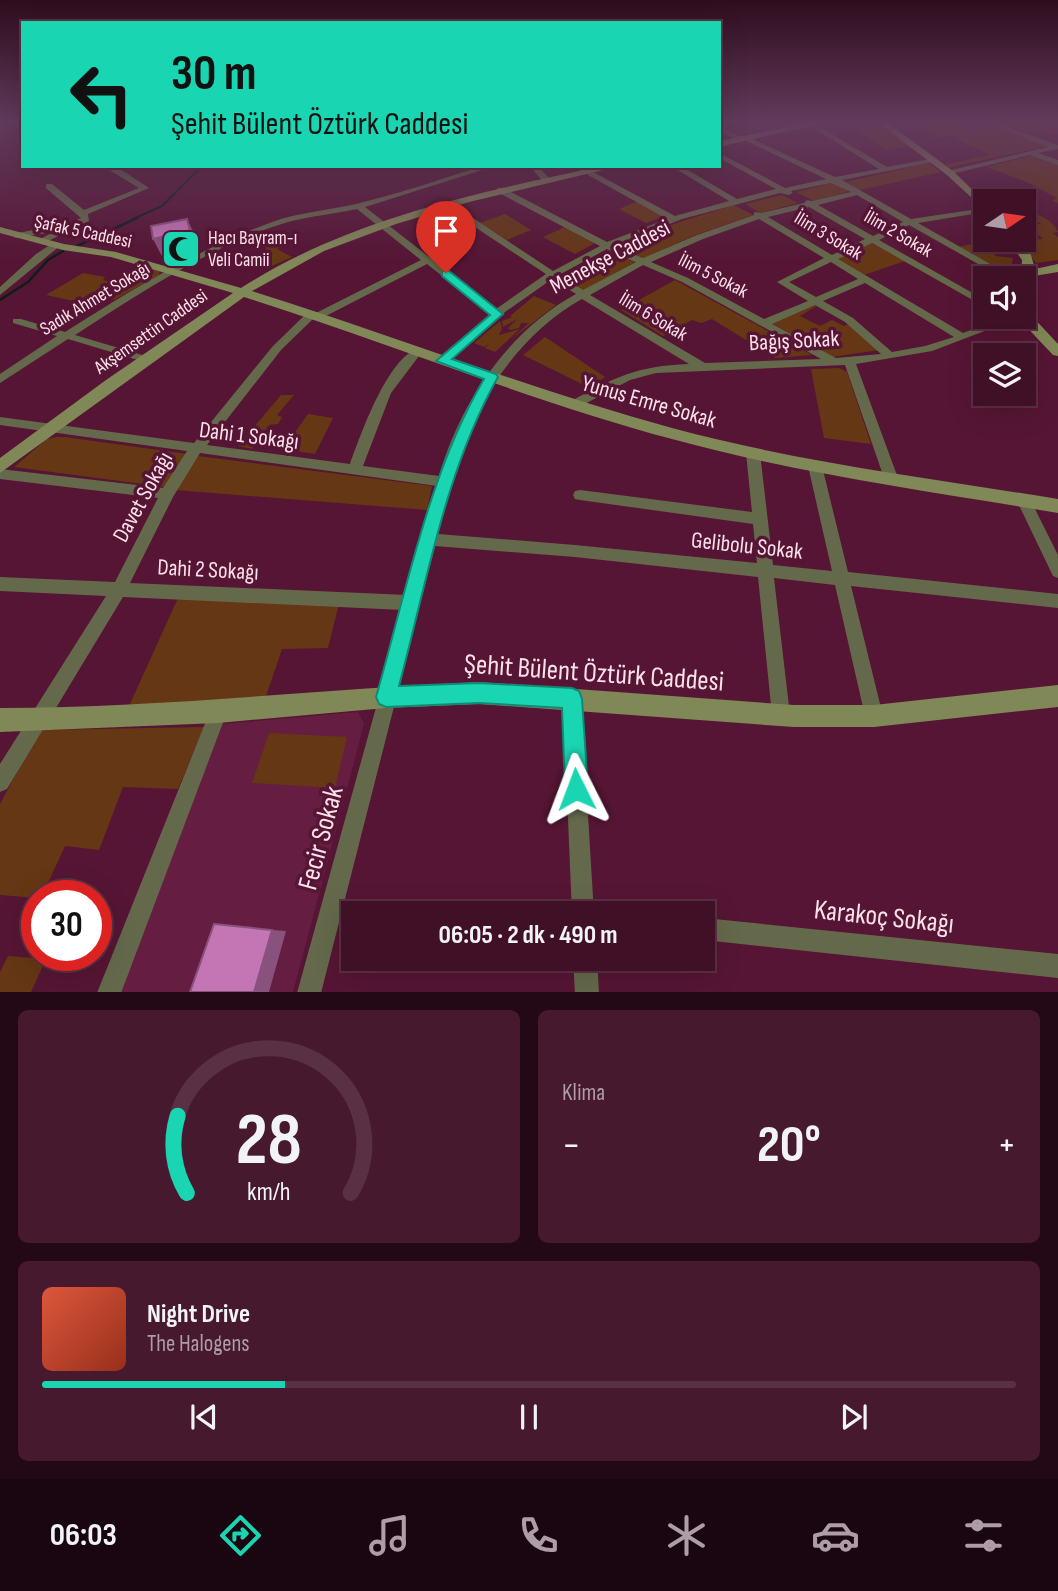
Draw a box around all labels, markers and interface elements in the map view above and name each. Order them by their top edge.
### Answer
text: 30 m [171,45,256,104]
icon: left [56,49,147,140]
text: Şehit Bülent Öztürk Caddesi [171,105,468,144]
north arrow [973,189,1036,252]
map controls [973,189,1036,406]
pin [416,201,476,273]
street label: İlim 2 Sokak [860,205,937,263]
street label: İlim 3 Sokak [790,207,867,266]
street label: Şafak 5 Caddesi [32,210,134,254]
icon: arrive [427,212,465,250]
street label: Menekşe Caddesi [545,214,675,300]
place label: Hacı Bayram-ı Veli Camii [208,227,297,272]
mosque icon: Hacı Bayram-ı Veli Camii [160,228,202,270]
street label: İlim 5 Sokak [674,249,752,304]
street label: Sadık Ahmet Sokağı [36,257,154,341]
button: sound [973,266,1036,329]
street label: Akşemsettin Caddesi [89,285,212,380]
street label: İlim 6 Sokak [615,288,692,347]
street label: Bağış Sokak [748,325,840,357]
button: layers [973,343,1036,406]
street label: Yunus Emre Sokak [578,369,720,435]
street label: Dahi 1 Sokağı [198,416,300,456]
street label: Davet Sokağı [107,447,179,547]
street label: Gelibolu Sokak [690,526,804,566]
street label: Dahi 2 Sokağı [157,553,259,587]
street label: Şehit Bülent Öztürk Caddesi [463,647,725,699]
position arrow [539,752,613,826]
street label: Fecir Sokak [291,782,351,894]
speed limit sign: 30 [21,880,112,971]
street label: Karakoç Sokağı [812,893,956,941]
text: 06:05 · 2 dk · 490 m [439,920,617,951]
text: Klima [562,1079,605,1107]
text: 28 [236,1097,302,1185]
text: 20° [757,1114,821,1177]
text: − [562,1123,581,1168]
text: + [997,1123,1016,1168]
text: km/h [247,1176,291,1207]
text: Night Drive [147,1299,250,1330]
text: The Halogens [147,1330,250,1358]
icon: previous [185,1398,223,1436]
icon: pause [510,1398,548,1436]
icon: next [835,1398,873,1436]
icon: directions [216,1511,265,1560]
icon: music [365,1511,414,1560]
icon: phone [514,1511,563,1560]
icon: climate [662,1511,711,1560]
icon: car [811,1511,860,1560]
icon: filters [959,1511,1008,1560]
text: 06:03 [50,1516,117,1555]

